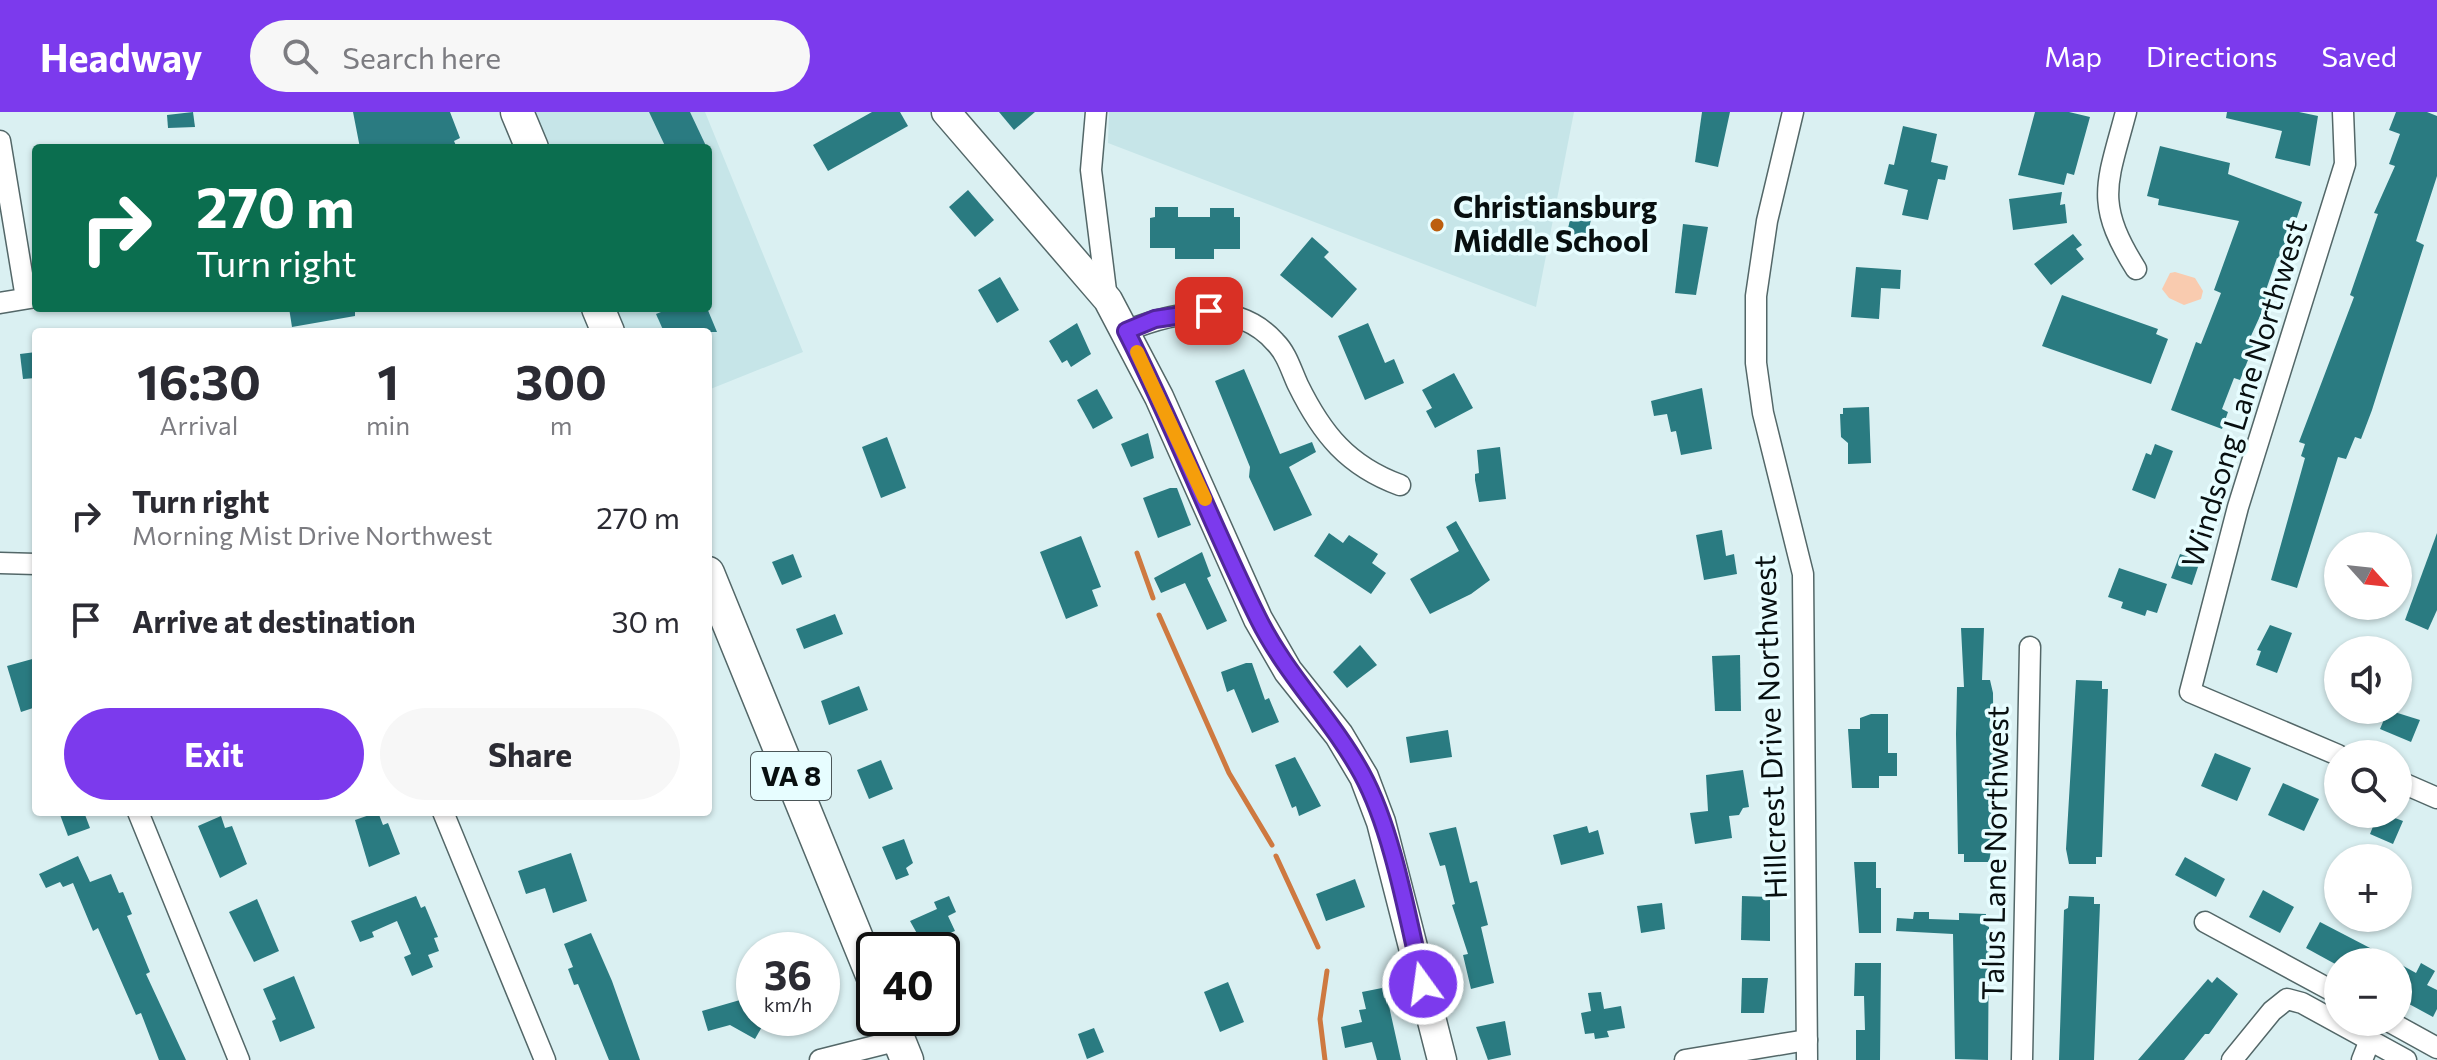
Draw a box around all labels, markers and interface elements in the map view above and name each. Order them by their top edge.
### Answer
search box [250,20,810,92]
text: Headway [40,33,202,80]
icon: search [278,34,322,78]
text: Search here [342,38,501,75]
text: Map [2044,39,2102,73]
text: Directions [2146,39,2277,73]
text: Saved [2321,39,2397,73]
text: 270 m [196,171,355,240]
icon: right [64,176,168,280]
place label: Christiansburg Middle School [1453,187,1657,258]
street label: Windsong Lane Northwest [2172,215,2313,572]
marker: Christiansburg Middle School [1428,216,1446,234]
text: Turn right [196,240,357,284]
pin [1175,277,1243,345]
icon: arrive [1187,289,1231,333]
text: 16:30 [137,351,261,410]
text: 1 [377,351,399,410]
text: 300 [515,351,607,410]
text: Arrival [160,409,238,440]
text: min [366,409,410,440]
text: m [550,409,572,440]
text: Turn right [132,482,269,519]
icon: right [64,494,108,538]
text: 270 m [596,498,680,535]
text: Morning Mist Drive Northwest [132,519,492,550]
north arrow [2324,532,2412,620]
map controls [2324,532,2412,1036]
street label: Hillcrest Drive Northwest [1744,554,1793,900]
icon: arrive [64,598,108,642]
text: Arrive at destination [132,602,416,639]
text: 30 m [611,602,680,639]
button: sound [2324,636,2412,724]
street label: Talus Lane Northwest [1972,705,2015,1001]
button: Exit [64,708,364,800]
button: Share [380,708,680,800]
button: search [2324,740,2412,828]
road number: VA 8 [751,752,831,800]
button: + [2324,844,2412,932]
speed limit sign: 40 [856,932,960,1036]
position arrow [1381,942,1465,1026]
button: − [2324,948,2412,1036]
text: 36 [764,949,812,998]
text: km/h [764,992,812,1016]

